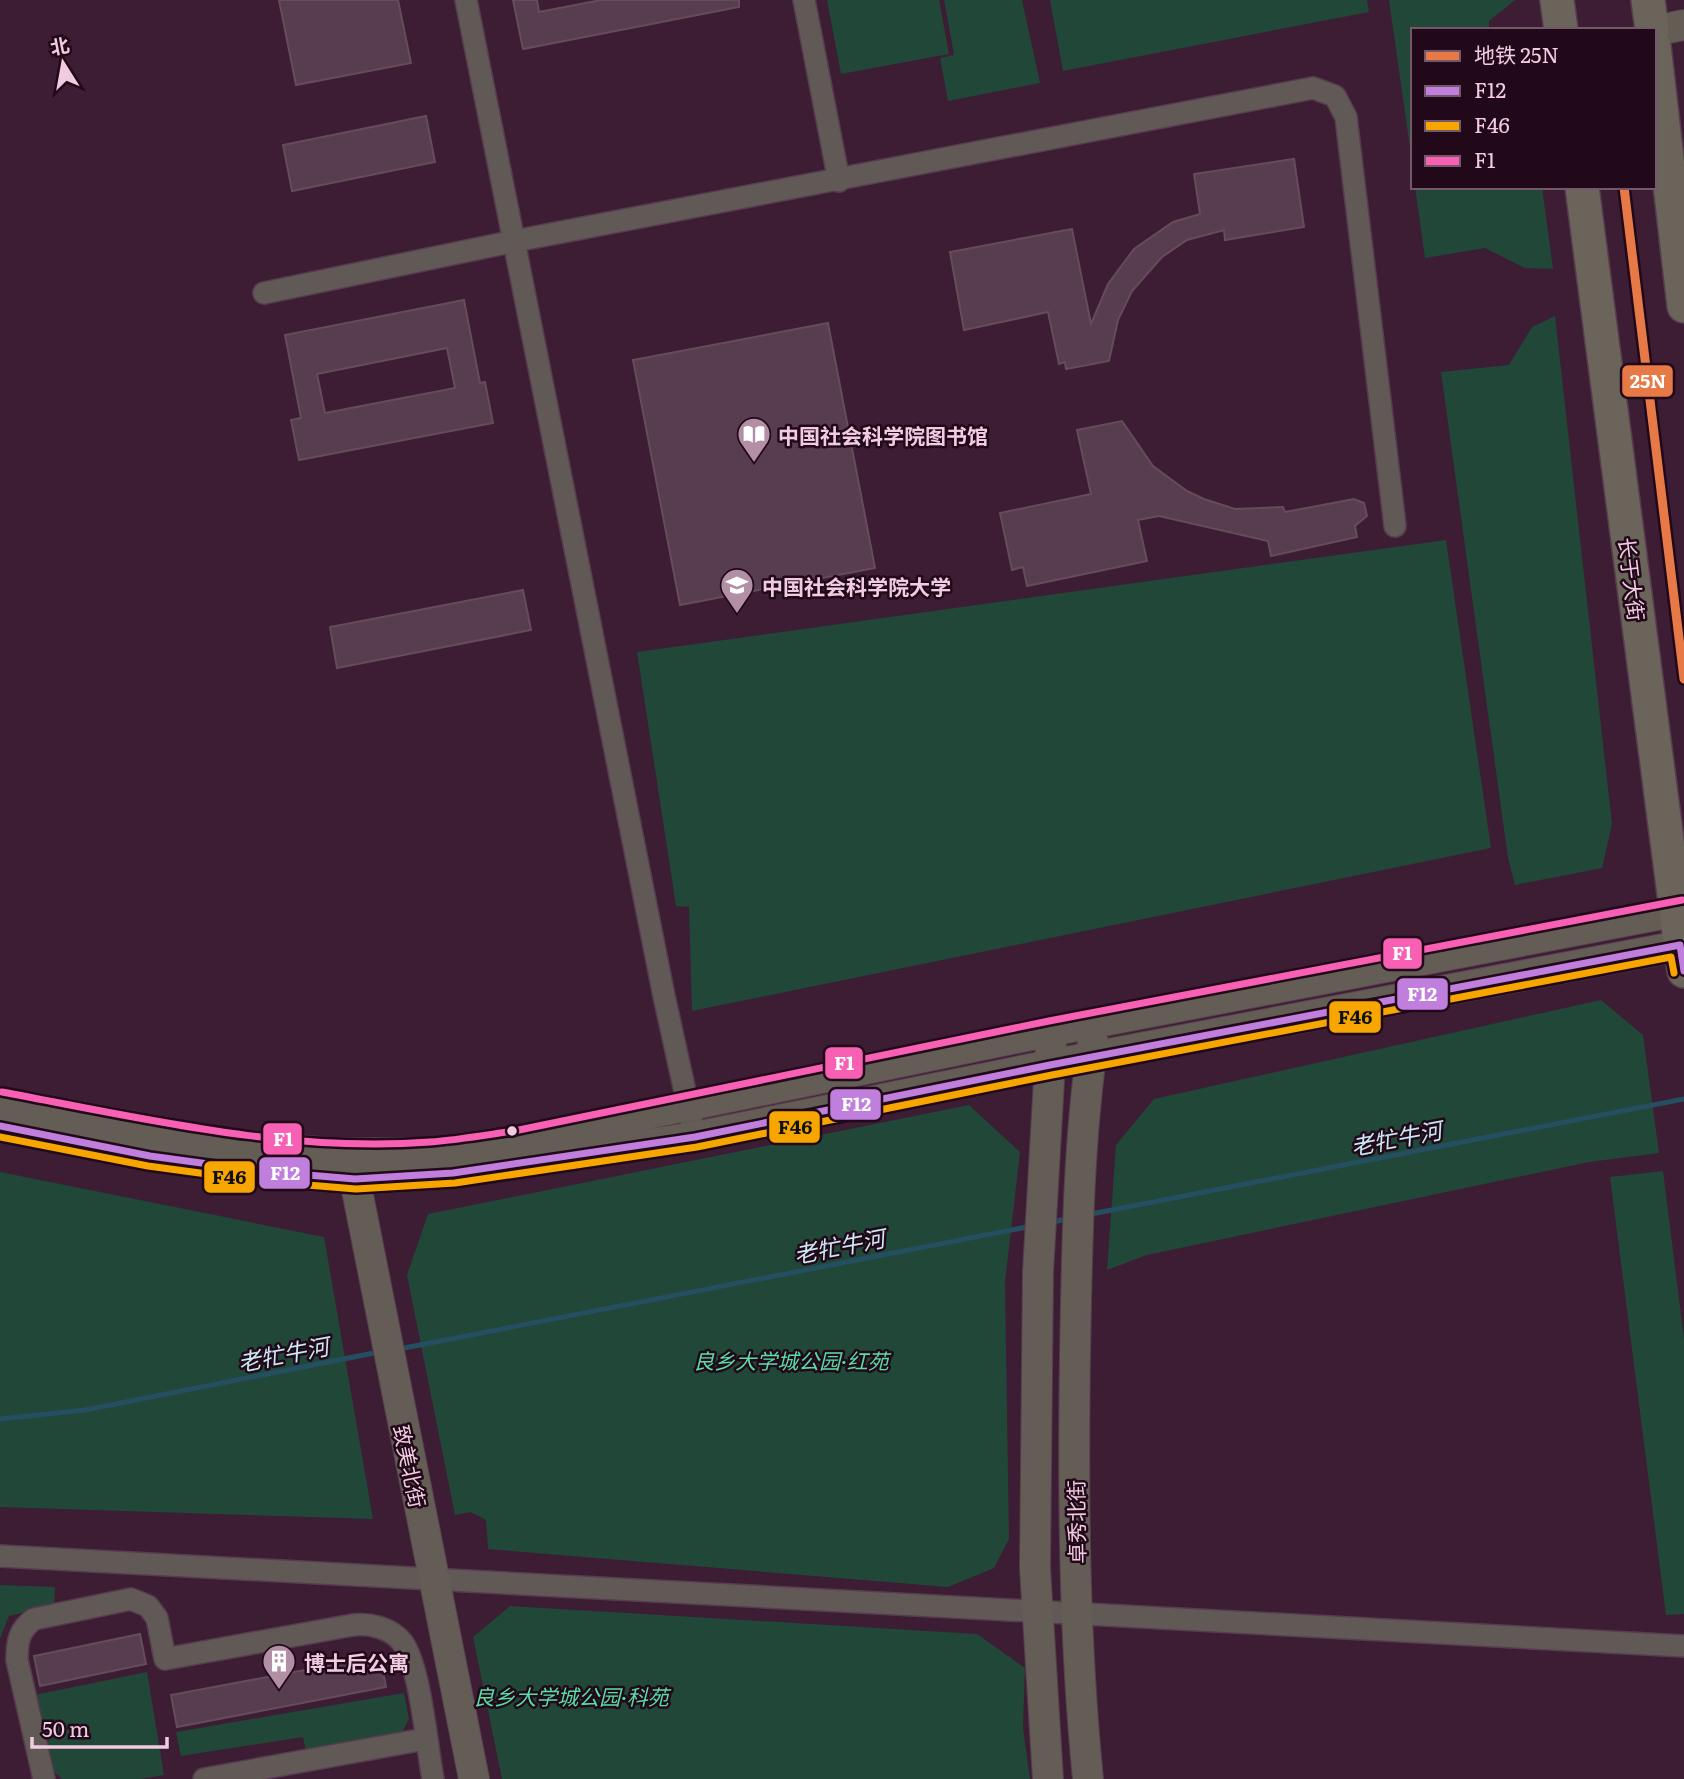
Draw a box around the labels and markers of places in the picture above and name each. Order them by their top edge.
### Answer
library icon: 中国社会科学院图书馆 [735,415,773,464]
place label: 中国社会科学院图书馆 [778,419,988,450]
school or university icon: 中国社会科学院大学 [718,566,756,615]
place label: 中国社会科学院大学 [762,570,951,601]
unlabelled marker [505,1124,519,1138]
building icon: 博士后公寓 [260,1642,298,1691]
place label: 博士后公寓 [304,1646,409,1677]

